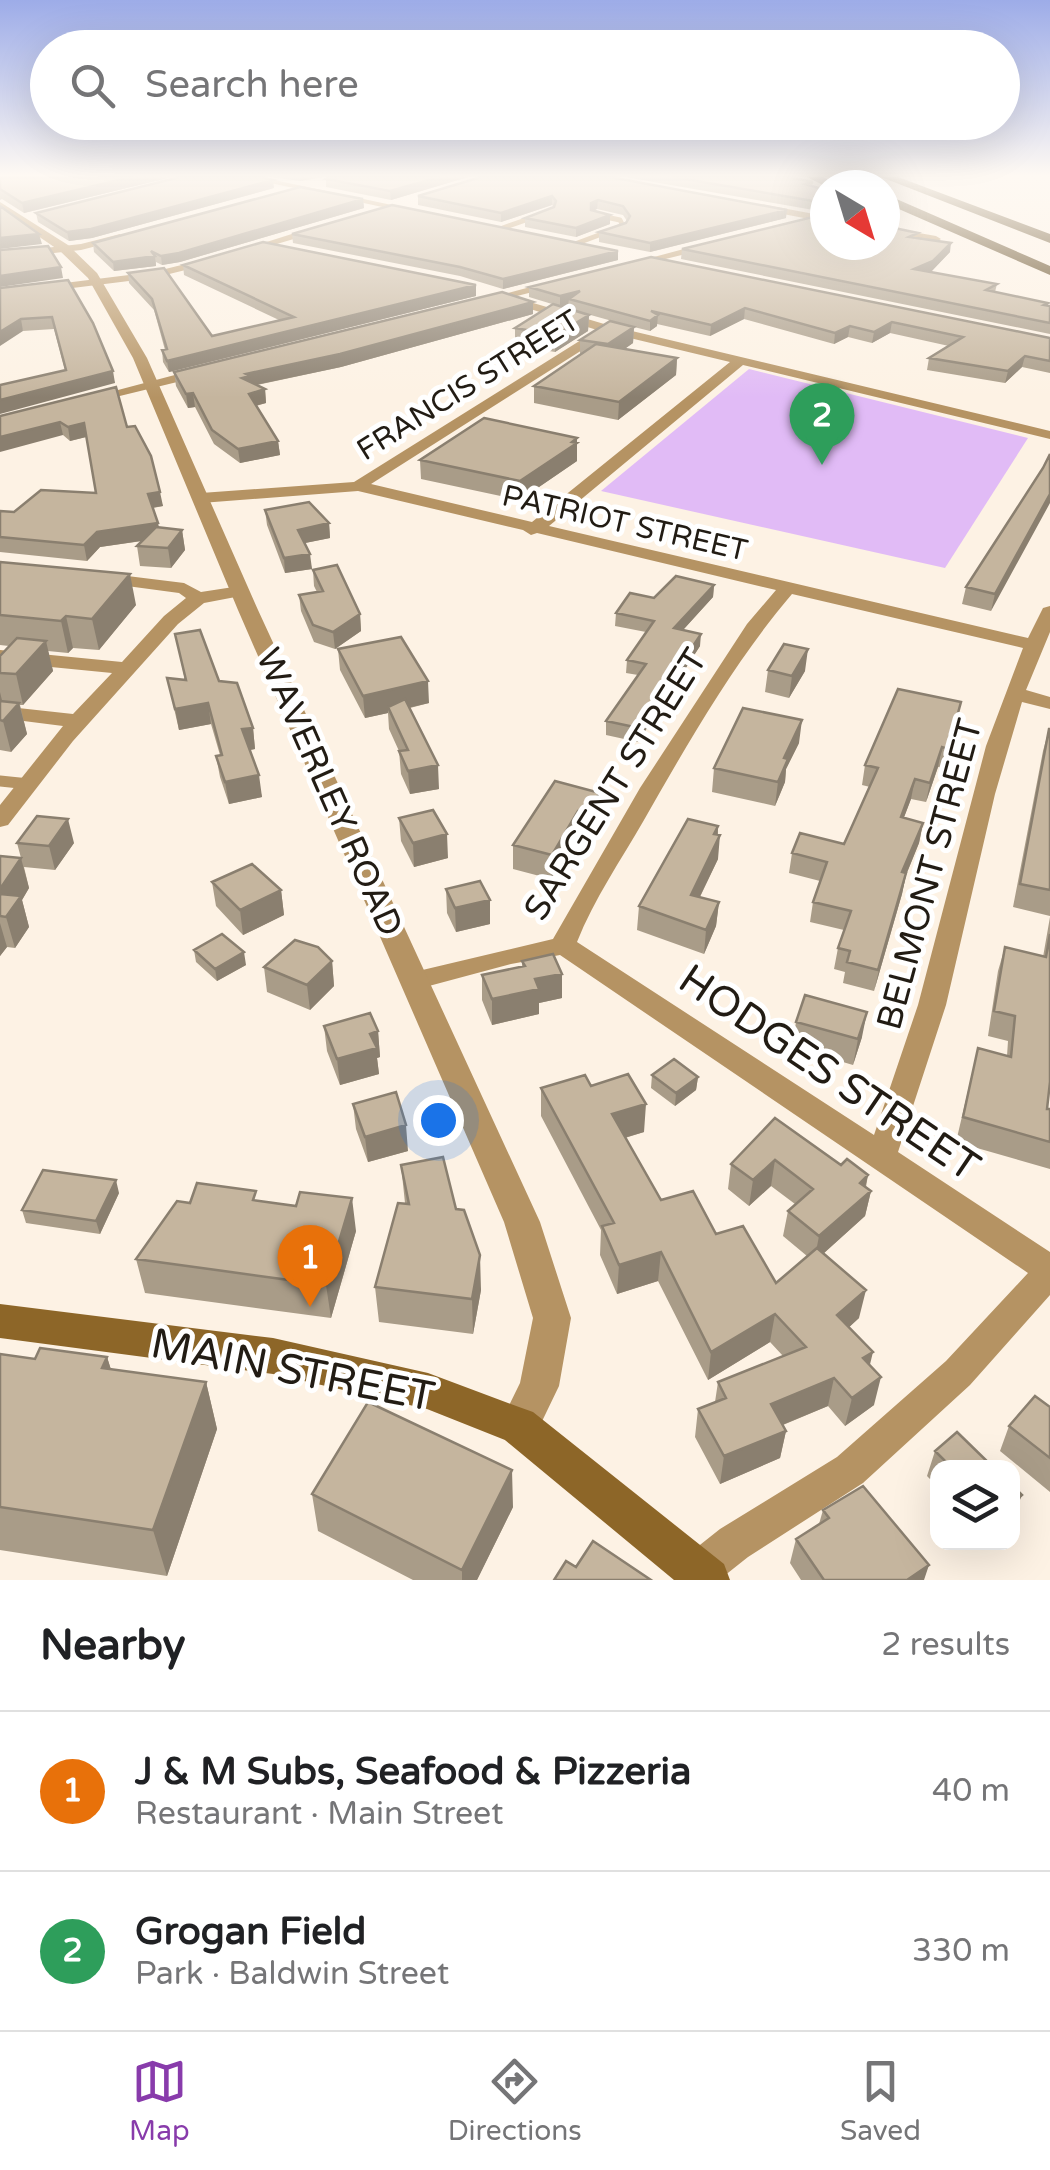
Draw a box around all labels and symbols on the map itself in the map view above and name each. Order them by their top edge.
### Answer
north arrow [810,170,900,260]
street label: FRANCIS STREET [350,302,586,469]
pin: 2 [790,382,854,465]
street label: PATRIOT STREET [499,477,751,570]
street label: SARGENT STREET [515,641,716,928]
street label: WAVERLEY ROAD [247,642,411,943]
street label: BELMONT STREET [868,714,992,1034]
street label: HODGES STREET [669,954,990,1193]
your location [413,1095,464,1146]
pin: 1 [278,1224,342,1307]
street label: MAIN STREET [147,1318,439,1423]

